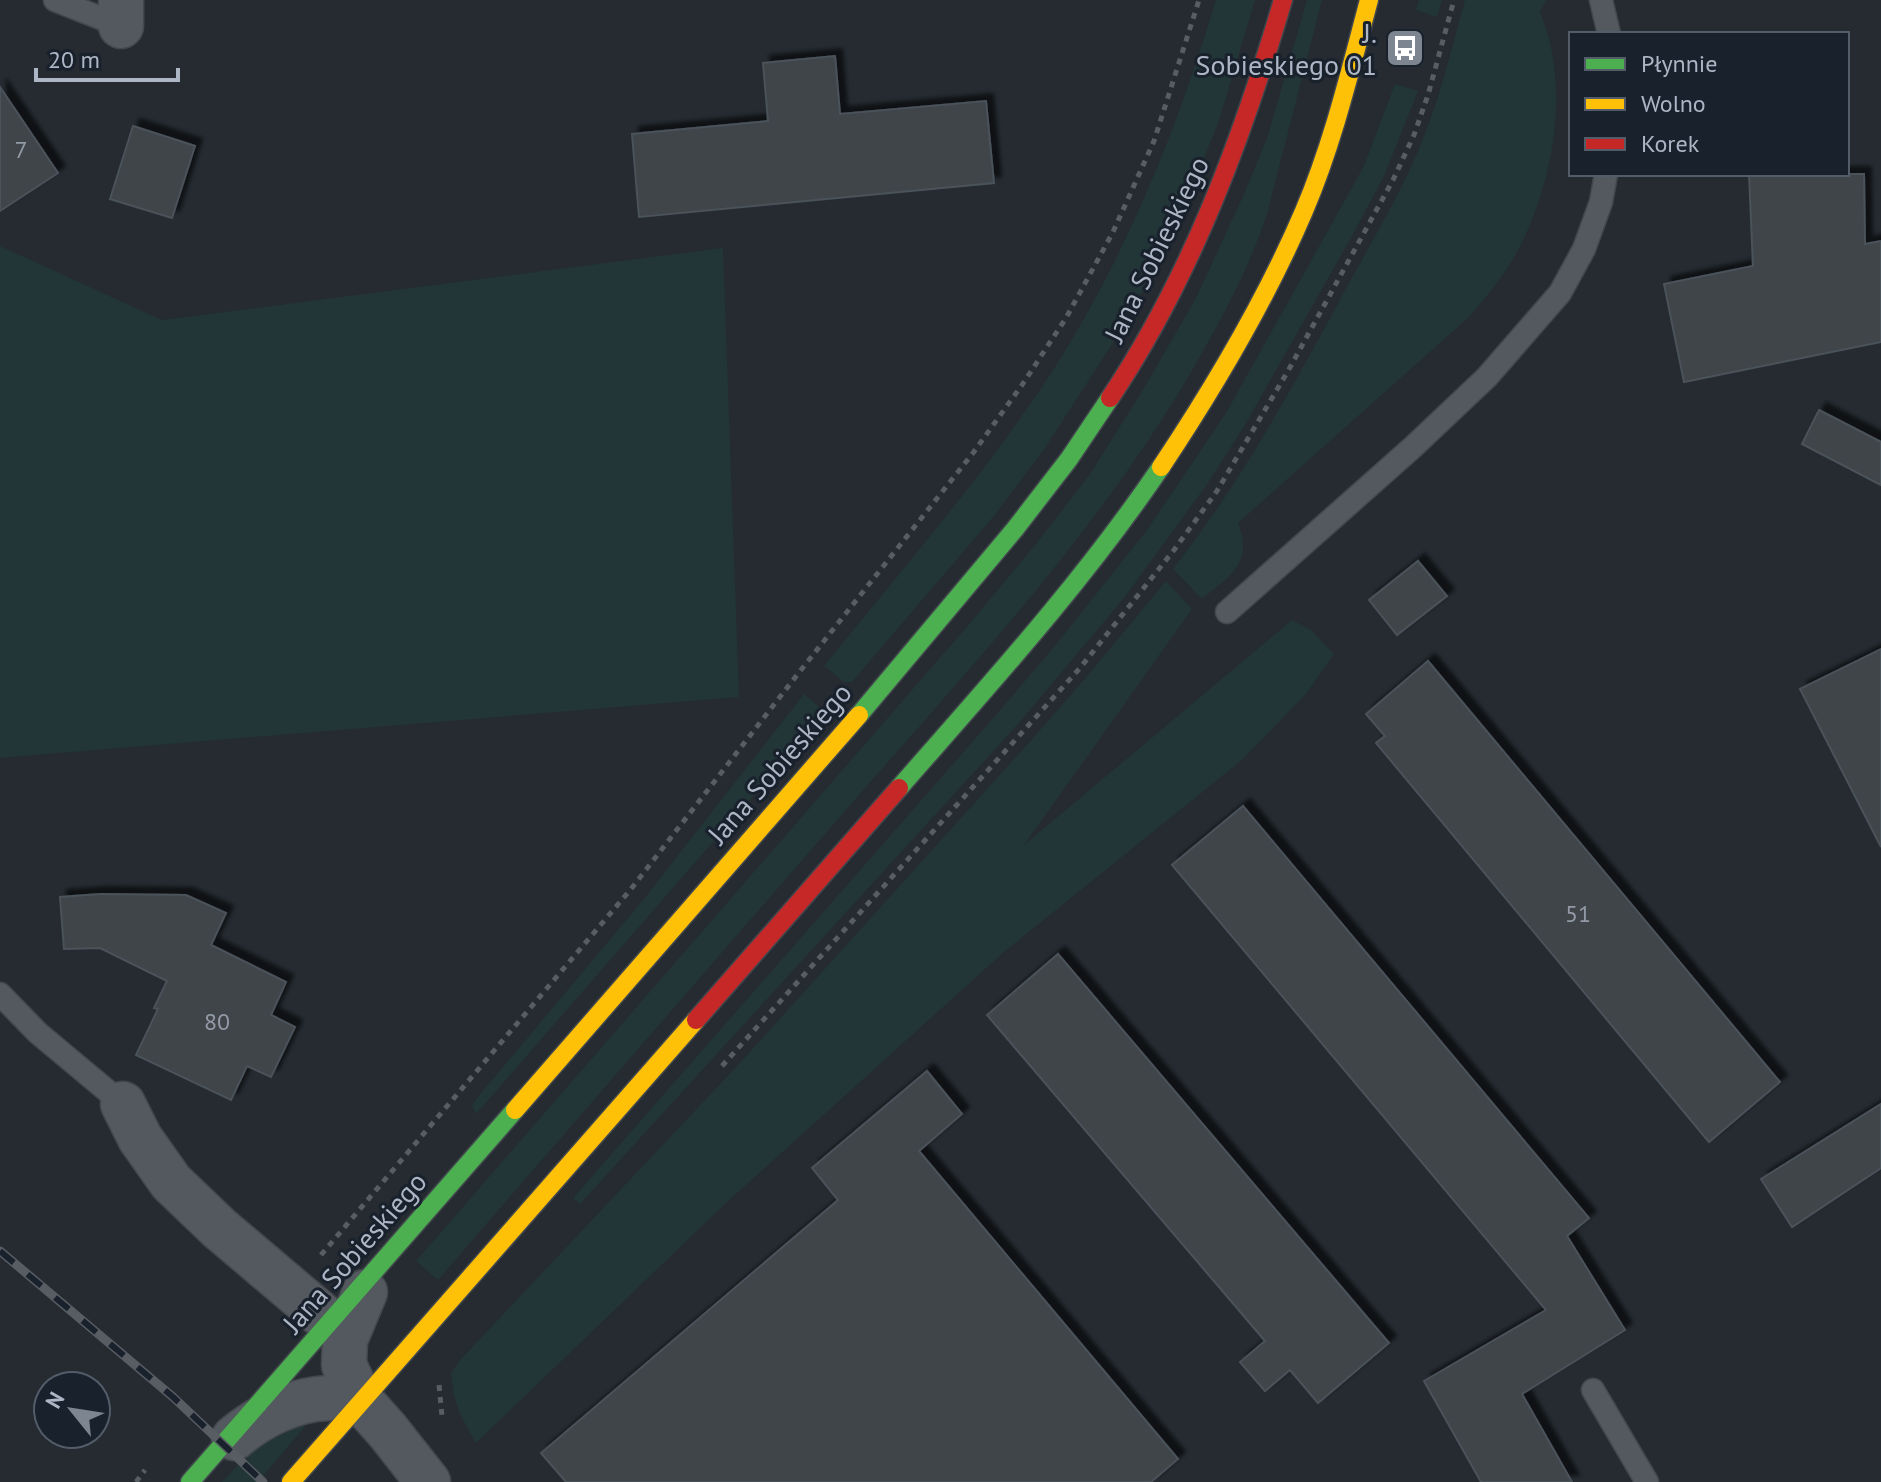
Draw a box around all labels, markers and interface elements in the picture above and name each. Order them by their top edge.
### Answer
place label: J. Sobieskiego 01 [1196,14,1377,83]
bus stop icon: J. Sobieskiego 01 [1384,27,1426,69]
scale bar [36,32,178,82]
legend [1569,32,1849,176]
text: 20 m [48,44,100,75]
text: Płynnie [1641,48,1718,79]
text: Wolno [1641,88,1706,119]
text: Korek [1641,128,1700,159]
house number: 7 [14,134,28,165]
street label: Jana Sobieskiego [1095,150,1217,349]
street label: Jana Sobieskiego [698,675,859,852]
house number: 51 [1565,898,1591,929]
house number: 80 [204,1006,230,1037]
street label: Jana Sobieskiego [273,1164,434,1341]
north arrow [32,1370,112,1450]
text: N [39,1387,70,1413]

